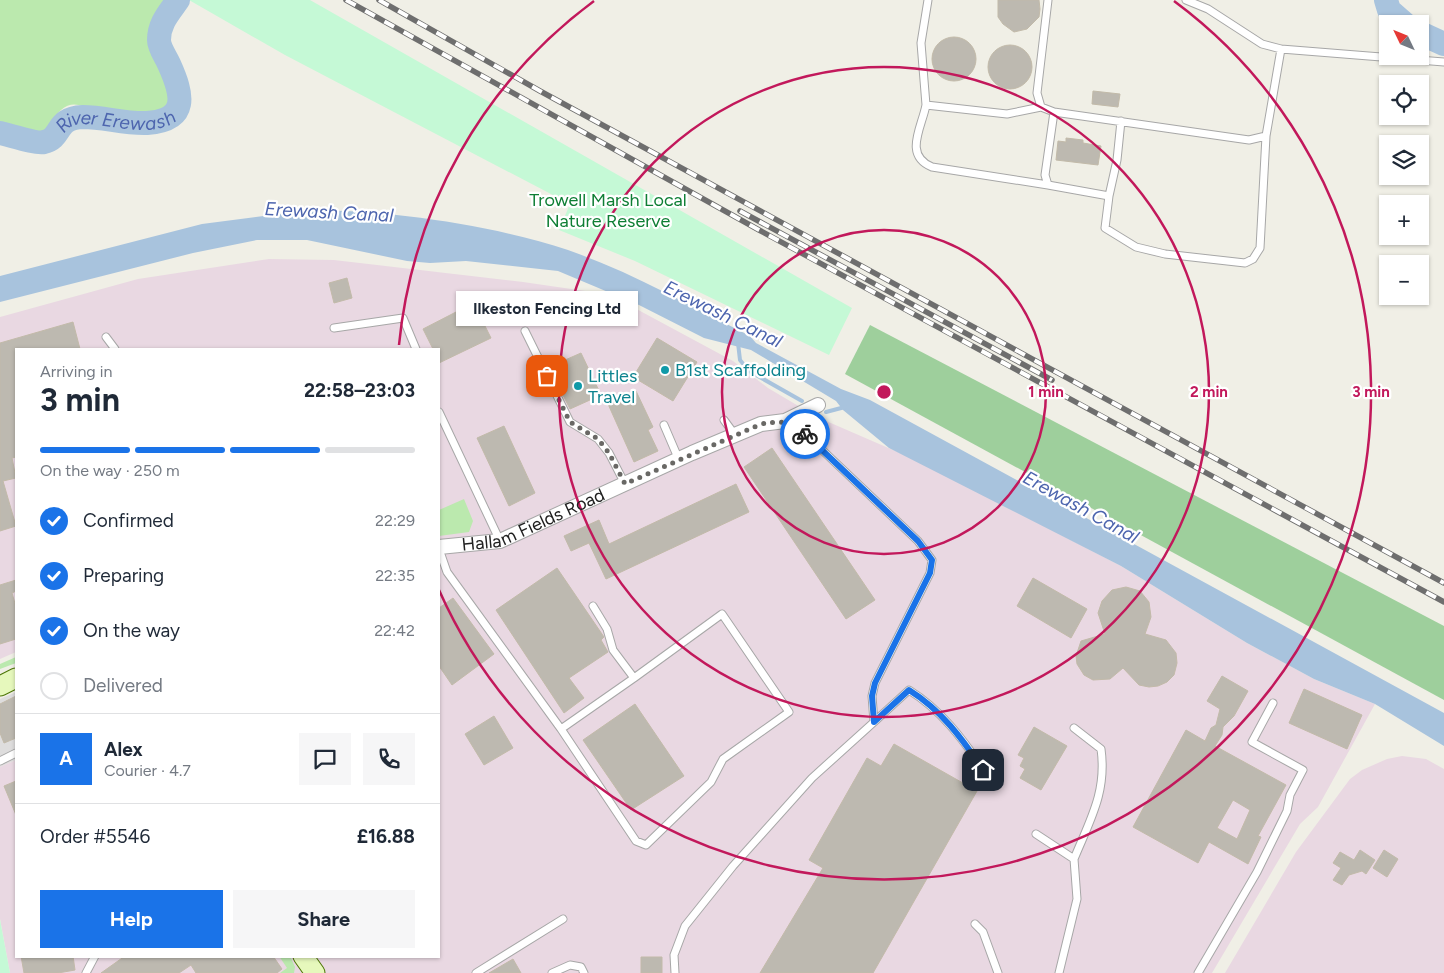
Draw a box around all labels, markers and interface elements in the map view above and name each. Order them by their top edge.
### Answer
north arrow [1379,15,1429,65]
map controls [1379,15,1429,305]
button: locate [1379,75,1429,125]
water label: River Erewash [50,105,180,137]
button: layers [1379,135,1429,185]
park label: Trowell Marsh Local Nature Reserve [529,189,687,232]
button: + [1379,195,1429,245]
water label: Erewash Canal [264,197,395,227]
button: − [1379,255,1429,305]
water label: Erewash Canal [660,275,787,353]
callout: Ilkeston Fencing Ltd [456,291,638,326]
text: Ilkeston Fencing Ltd [473,299,621,318]
pin [526,355,568,397]
place label: B1st Scaffolding [675,359,806,381]
text: Arriving in [40,362,112,381]
icon: bag [533,362,561,390]
marker: B1st Scaffolding [659,364,671,376]
place label: Littles Travel [588,365,637,408]
text: 22:58–23:03 [304,379,415,402]
marker: Littles Travel [572,380,584,392]
text: 3 min [40,381,120,419]
centre of rings [875,383,893,401]
text: 1 min [1028,383,1064,401]
text: 2 min [1190,383,1228,401]
text: 3 min [1352,383,1390,401]
courier [780,409,830,459]
icon: bike [791,420,819,448]
text: On the way · 250 m [40,461,180,480]
water label: Erewash Canal [1019,466,1144,549]
street label: Hallam Fields Road [461,484,608,556]
icon: check [40,507,68,535]
text: Confirmed [83,509,174,532]
text: 22:29 [375,511,415,530]
icon: check [40,562,68,590]
text: Preparing [83,564,164,587]
text: 22:35 [375,566,415,585]
icon: check [40,617,68,645]
text: On the way [83,619,180,642]
text: 22:42 [374,621,415,640]
text: Delivered [83,674,163,697]
button: chat [299,733,351,785]
button: phone [363,733,415,785]
text: Alex [104,738,143,761]
text: A [59,747,73,770]
pin [962,749,1004,791]
icon: home [969,756,997,784]
text: Courier · 4.7 [104,761,191,780]
text: Order #5546 [40,825,150,848]
text: £16.88 [357,825,415,848]
button: Help [40,890,223,948]
button: Share [233,890,415,948]

